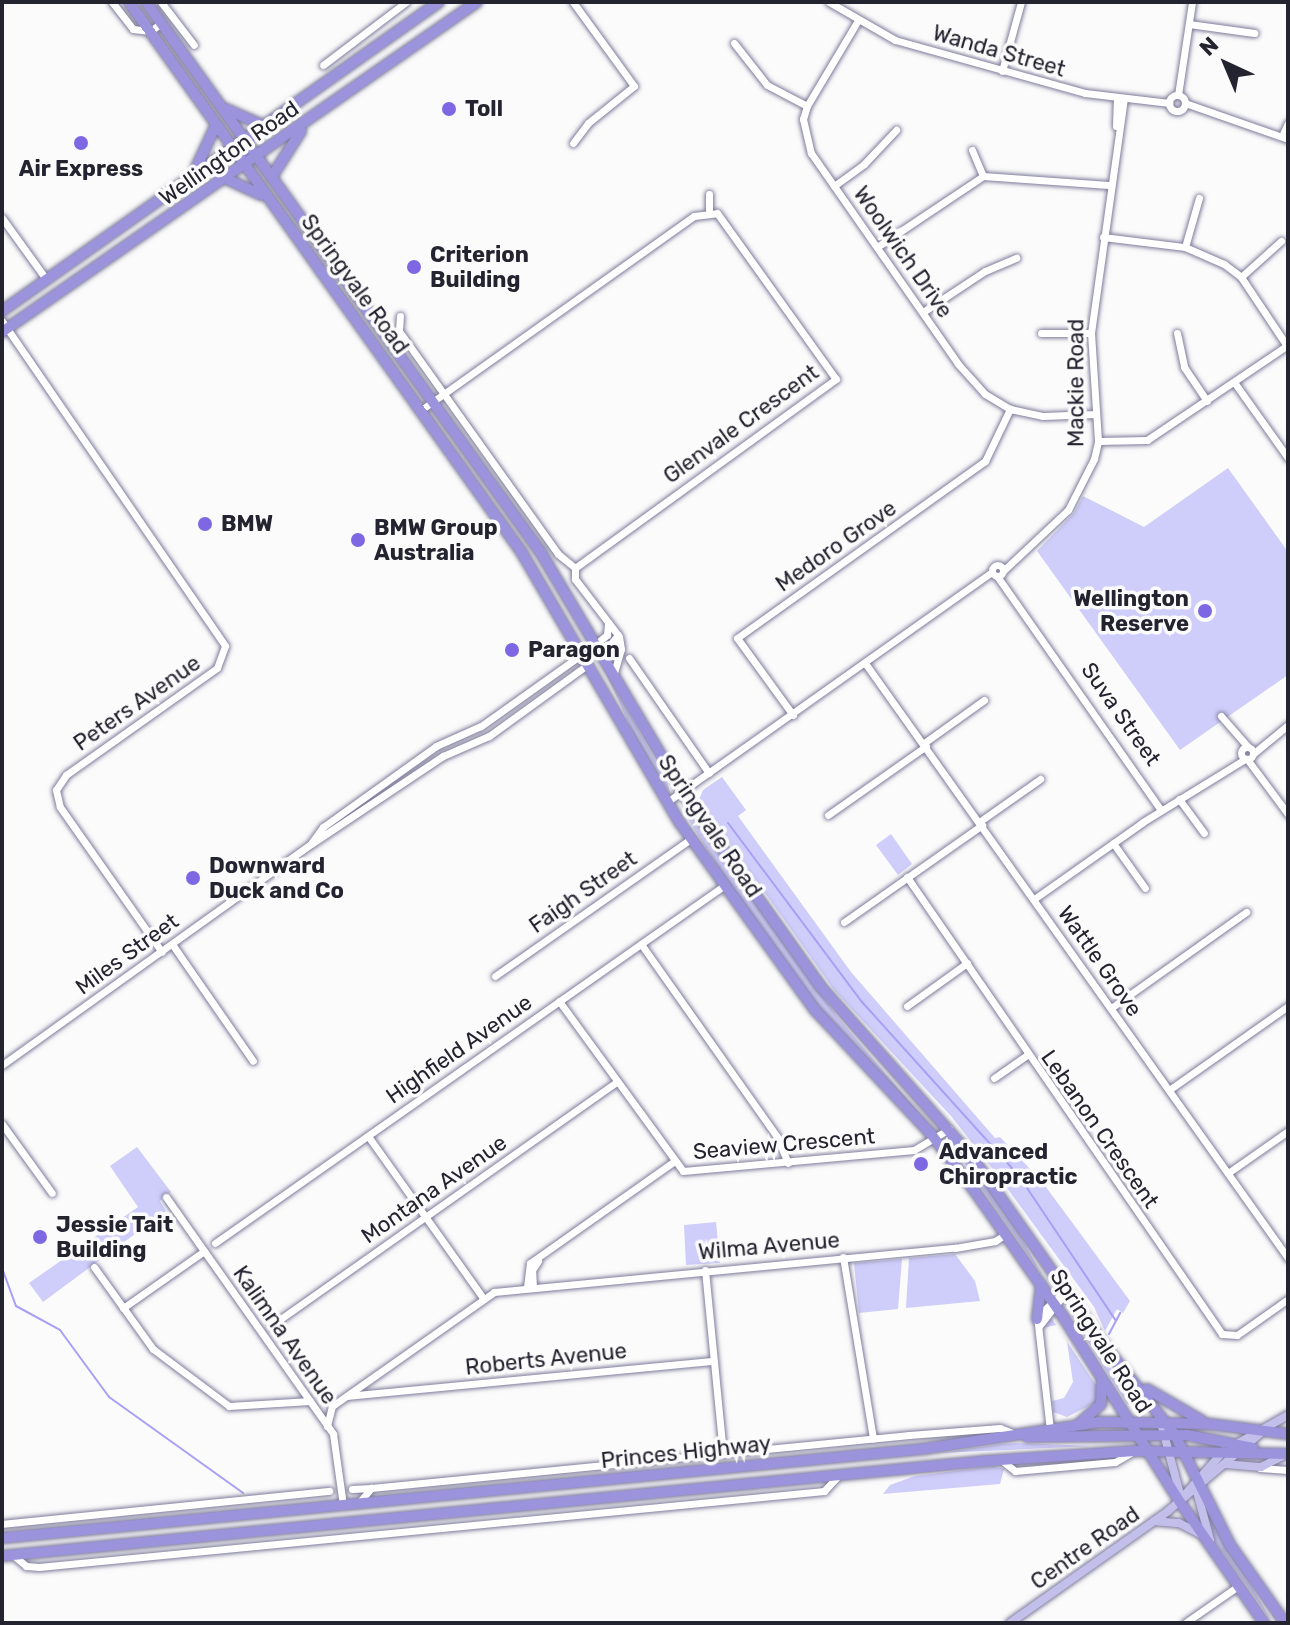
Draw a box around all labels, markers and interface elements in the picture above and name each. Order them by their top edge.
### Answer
street label: Wanda Street [930,19,1068,83]
north arrow [1186,24,1266,104]
text: N [1194,31,1224,62]
street label: Wellington Road [154,95,304,211]
place label: Toll [465,96,503,122]
marker: Toll [440,100,458,118]
marker: Air Express [72,134,90,152]
place label: Air Express [19,156,143,182]
street label: Woolwich Drive [848,181,958,323]
street label: Springvale Road [296,209,414,359]
place label: Criterion Building [430,241,529,292]
marker: Criterion Building [405,258,423,276]
street label: Mackie Road [1063,319,1089,447]
street label: Glenvale Crescent [658,359,824,489]
street label: Medoro Grove [771,495,901,597]
place label: BMW [221,511,273,537]
place label: BMW Group Australia [374,514,498,566]
marker: BMW [196,515,214,533]
marker: BMW Group Australia [349,531,367,549]
place label: Wellington Reserve [1073,585,1189,636]
marker: Wellington Reserve [1196,602,1214,620]
place label: Paragon [528,637,620,663]
marker: Paragon [503,641,521,659]
street label: Peters Avenue [68,649,206,757]
street label: Suva Street [1076,657,1166,771]
street label: Springvale Road [653,750,767,902]
street label: Faigh Street [524,845,642,939]
place label: Downward Duck and Co [209,852,344,904]
marker: Downward Duck and Co [184,869,202,887]
street label: Wattle Grove [1052,901,1148,1021]
street label: Miles Street [70,908,184,1000]
street label: Highfield Avenue [381,989,537,1109]
street label: Lebanon Crescent [1036,1045,1164,1213]
street label: Seaview Crescent [692,1123,876,1165]
street label: Montana Avenue [356,1129,512,1249]
place label: Advanced Chiropractic [939,1138,1078,1190]
marker: Advanced Chiropractic [910,1153,932,1175]
place label: Jessie Tait Building [56,1211,174,1262]
street label: Wilma Avenue [697,1227,841,1265]
marker: Jessie Tait Building [31,1228,49,1246]
street label: Kalimna Avenue [227,1261,343,1409]
street label: Springvale Road [1045,1264,1157,1418]
street label: Roberts Avenue [464,1337,628,1381]
street label: Princes Highway [600,1430,772,1474]
street label: Centre Road [1026,1501,1144,1595]

